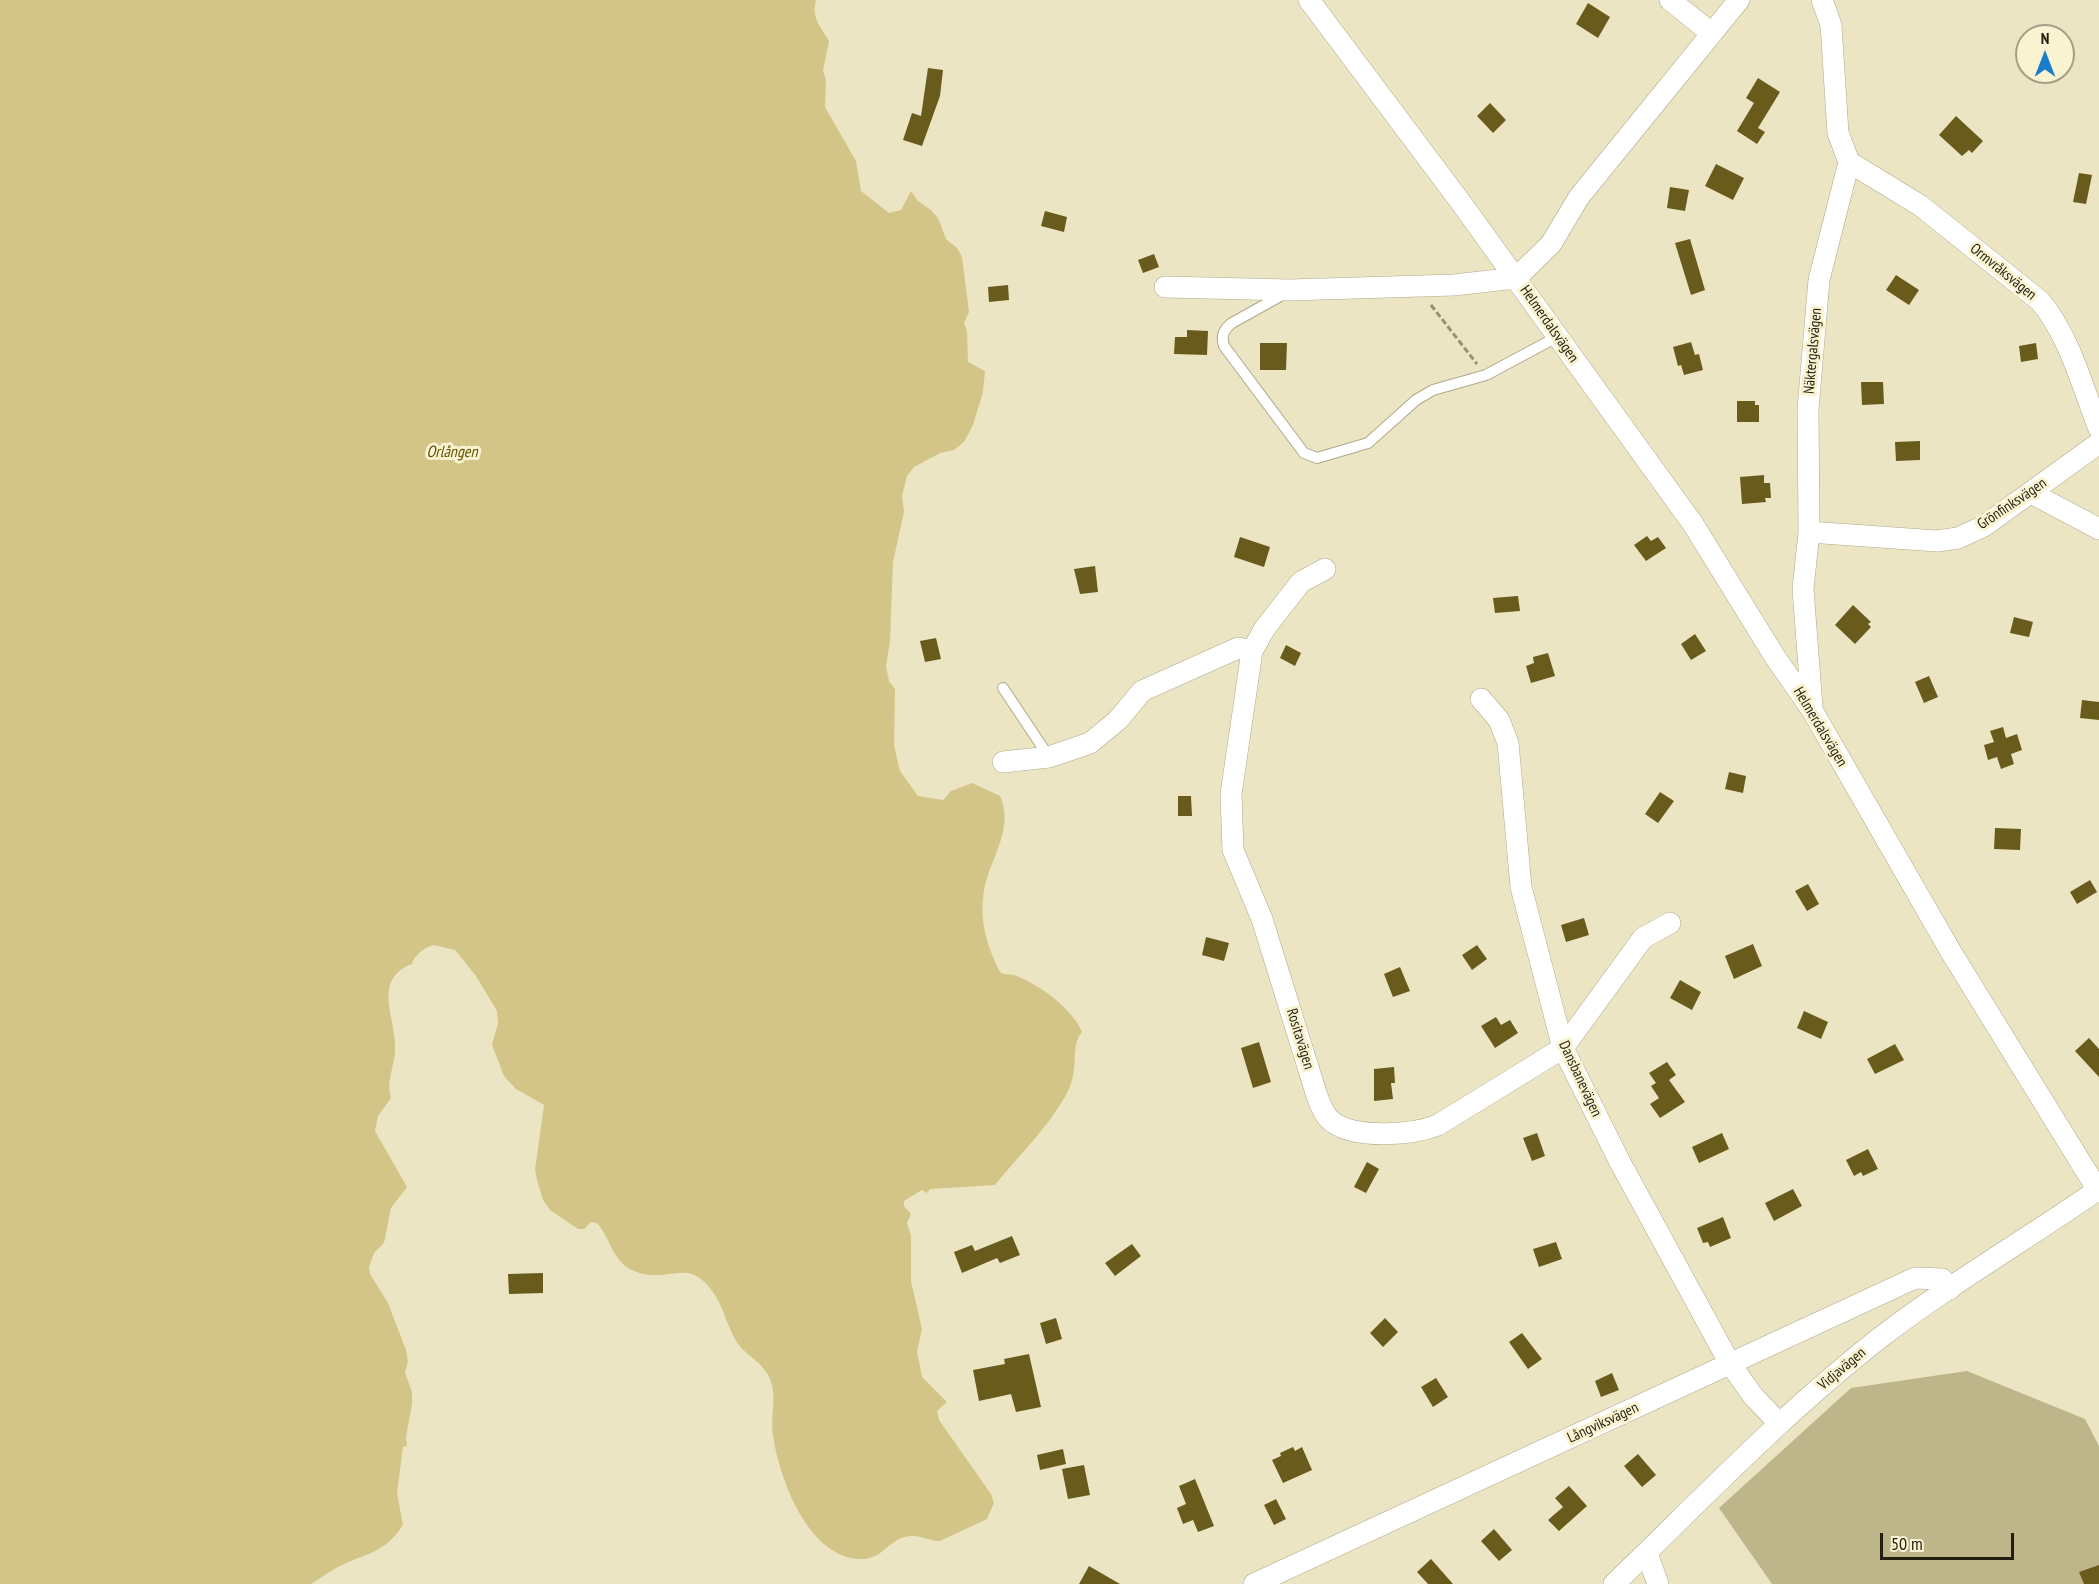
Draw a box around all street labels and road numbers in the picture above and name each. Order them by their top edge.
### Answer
street label: Ormvråksvägen [1966,240,2040,304]
street label: Helmerdalsvägen [1516,282,1582,366]
street label: Näktergalsvägen [1800,307,1826,395]
street label: Grönfinksvägen [1974,474,2050,534]
street label: Helmerdalsvägen [1789,684,1851,770]
street label: Rositavägen [1282,1006,1318,1072]
street label: Dansbanevägen [1555,1038,1605,1120]
street label: Vidjavägen [1814,1344,1870,1394]
street label: Långviksvägen [1565,1399,1641,1447]

